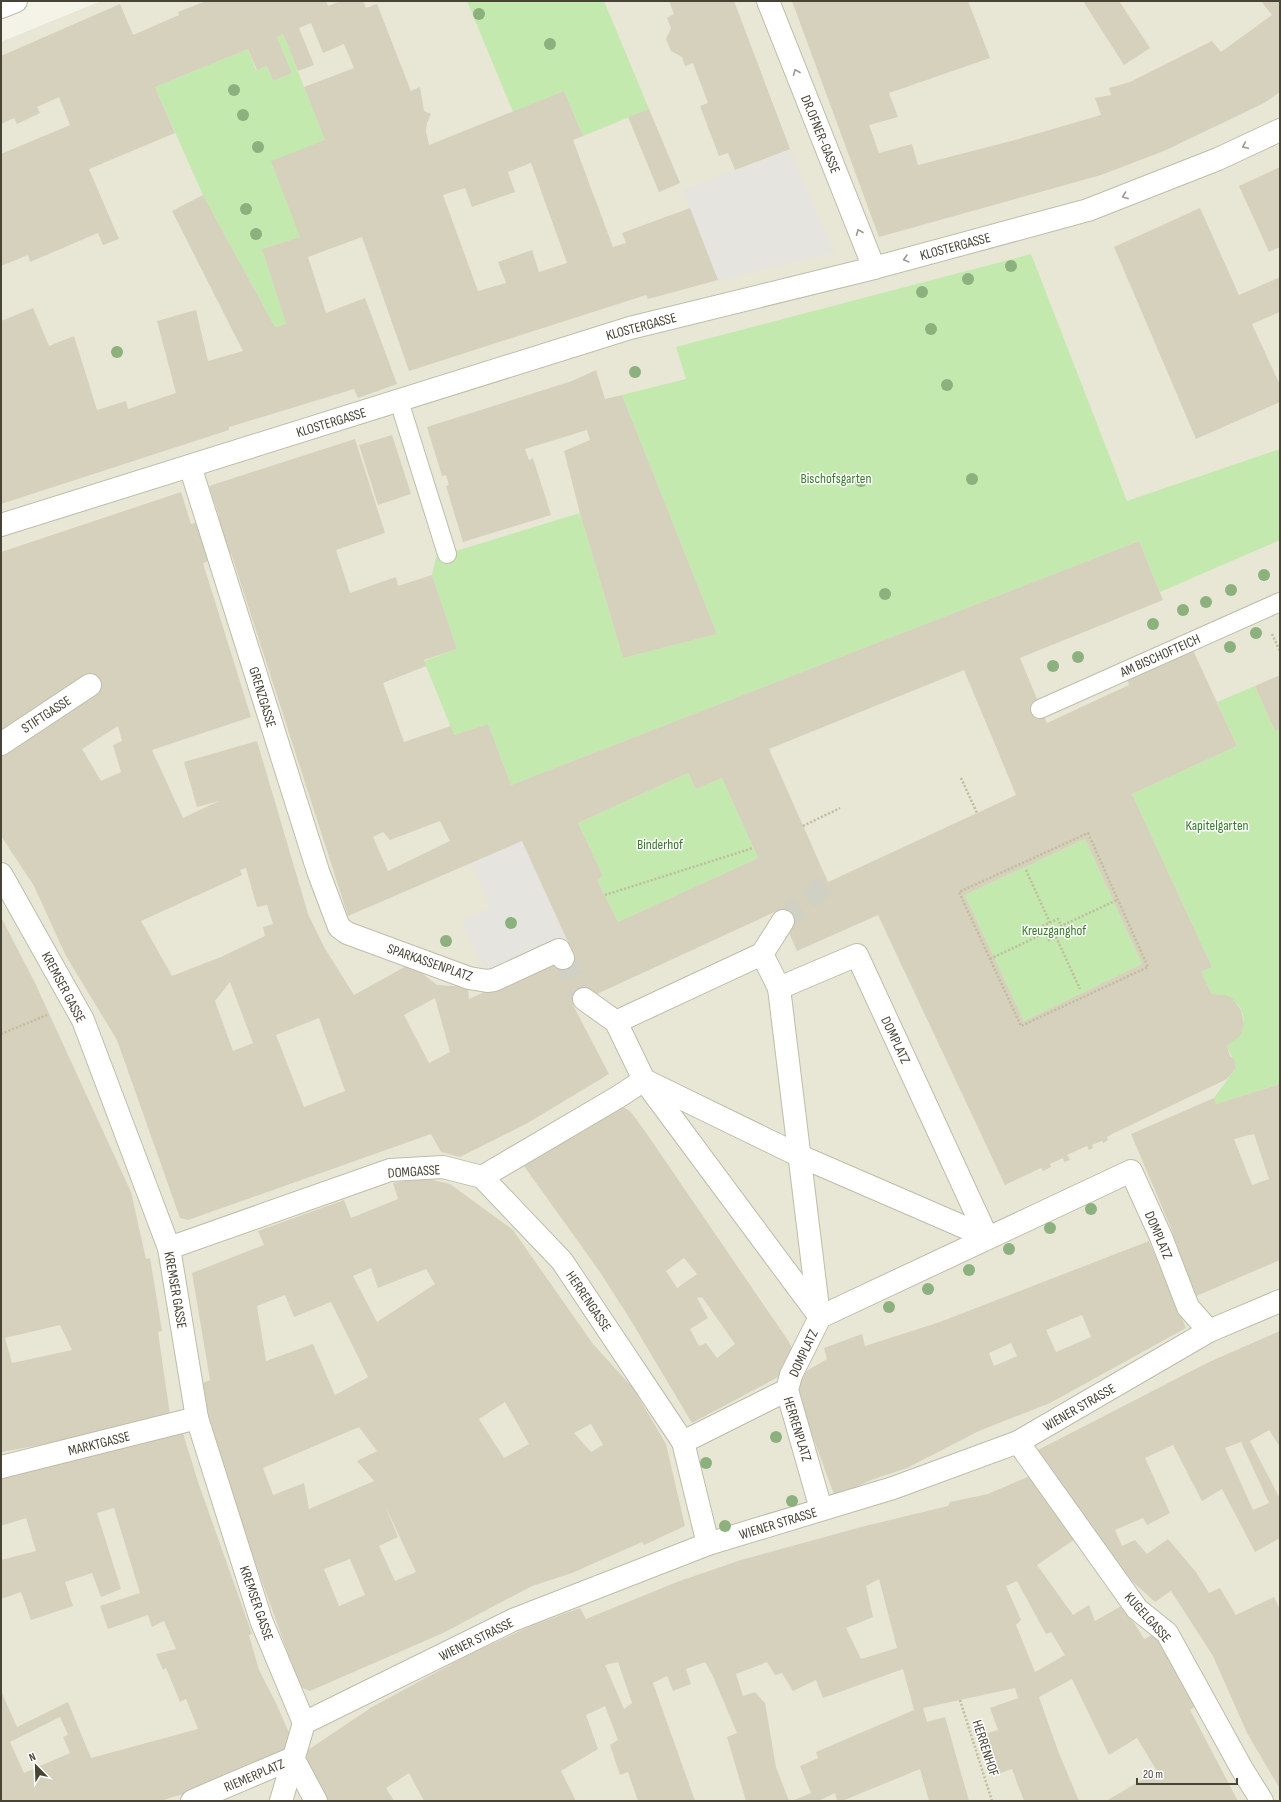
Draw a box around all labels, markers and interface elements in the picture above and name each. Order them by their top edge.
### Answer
one-way arrow [793,68,801,76]
street label: DR.OFNER-GASSE [797,93,844,176]
one-way arrow [1241,141,1249,149]
one-way arrow [1121,191,1128,199]
one-way arrow [856,228,864,235]
street label: KLOSTERGASSE [918,229,992,264]
one-way arrow [903,254,910,263]
street label: KLOSTERGASSE [604,309,678,344]
street label: KLOSTERGASSE [294,404,368,441]
park label: Bischofsgarten [801,470,871,487]
street label: AM BISCHOFTEICH [1117,630,1203,681]
street label: GRENZGASSE [245,665,280,730]
street label: STIFTGASSE [18,692,75,737]
park label: Kapitelgarten [1185,817,1249,834]
park label: Binderhof [637,836,684,853]
park label: Kreuzganghof [1022,922,1087,939]
street label: SPARKASSENPLATZ [385,940,475,985]
street label: KREMSER GASSE [38,949,89,1026]
street label: DOMPLATZ [877,1014,914,1067]
street label: DOMGASSE [387,1161,441,1182]
street label: DOMPLATZ [1141,1209,1176,1262]
street label: KREMSER GASSE [160,1250,191,1330]
street label: HERRENGASSE [562,1268,615,1335]
street label: DOMPLATZ [785,1327,822,1380]
street label: WIENER STRASSE [1040,1380,1119,1435]
street label: HERRENPLATZ [780,1395,815,1464]
street label: MARKTGASSE [66,1428,132,1459]
street label: WIENER STRASSE [737,1503,819,1543]
street label: KREMSER GASSE [236,1564,277,1643]
street label: KUGELGASSE [1121,1589,1175,1646]
street label: WIENER STRASSE [436,1614,516,1665]
street label: HERRENHOF [968,1718,1003,1779]
north arrow [16,1746,56,1786]
text: N [27,1750,38,1764]
street label: RIEMERPLATZ [222,1755,287,1796]
scale bar [1137,1760,1237,1786]
text: 20 m [1143,1767,1163,1782]

